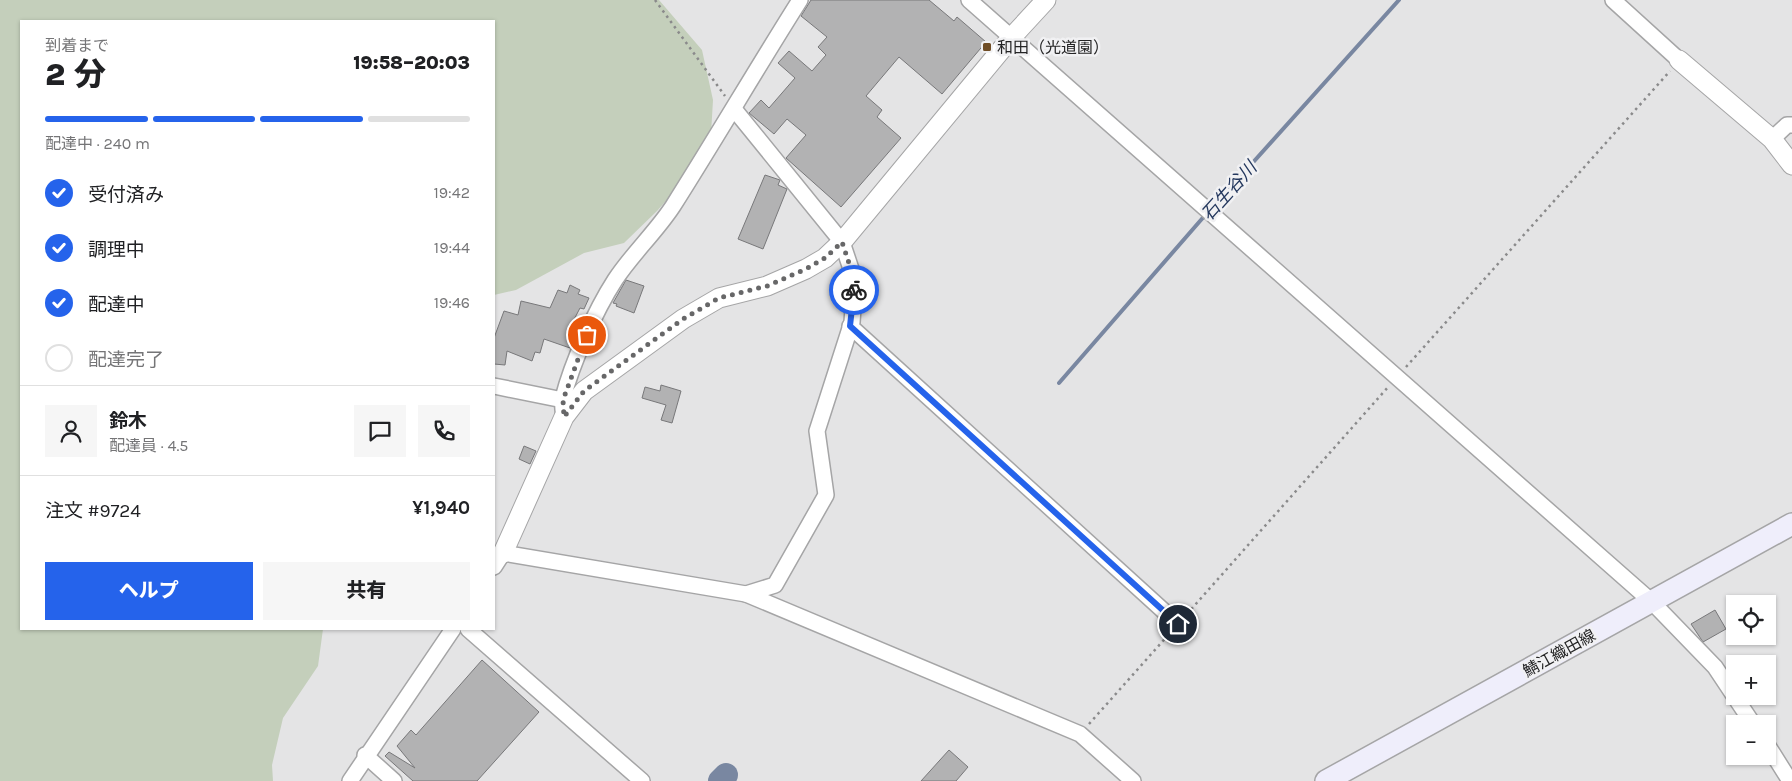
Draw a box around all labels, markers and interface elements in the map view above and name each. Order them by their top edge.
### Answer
text: 到着まで [45,36,109,55]
place label: 和田（光道園） [997,38,1109,57]
marker: 和田（光道園） [981,41,993,53]
text: 19:58–20:03 [353,52,470,74]
text: 2 分 [45,56,106,93]
text: 配達中 · 240 m [45,134,150,153]
water label: 石生谷川 [1197,155,1263,225]
icon: check [45,179,73,207]
text: 19:42 [434,183,470,202]
text: 受付済み [88,184,164,206]
icon: check [45,234,73,262]
text: 19:44 [434,238,470,257]
text: 調理中 [88,239,145,261]
courier [829,265,879,315]
icon: bike [840,276,868,304]
icon: check [45,289,73,317]
text: 19:46 [434,293,470,312]
text: 配達中 [88,294,145,316]
pin [566,314,608,356]
icon: bag [573,321,601,349]
text: 配達完了 [88,349,164,371]
button: person [45,405,97,457]
button: chat [354,405,406,457]
button: phone [418,405,470,457]
text: 鈴木 [109,410,147,432]
text: 配達員 · 4.5 [109,436,188,455]
text: ¥1,940 [412,497,470,519]
text: 注文 #9724 [45,500,141,522]
button: ヘルプ [45,562,253,620]
button: 共有 [263,562,470,620]
map controls [1726,595,1776,765]
button: locate [1726,595,1776,645]
pin [1157,603,1199,645]
icon: home [1164,610,1192,638]
street label: 鯖江織田線 [1519,625,1599,681]
button: + [1726,655,1776,705]
button: − [1726,715,1776,765]

